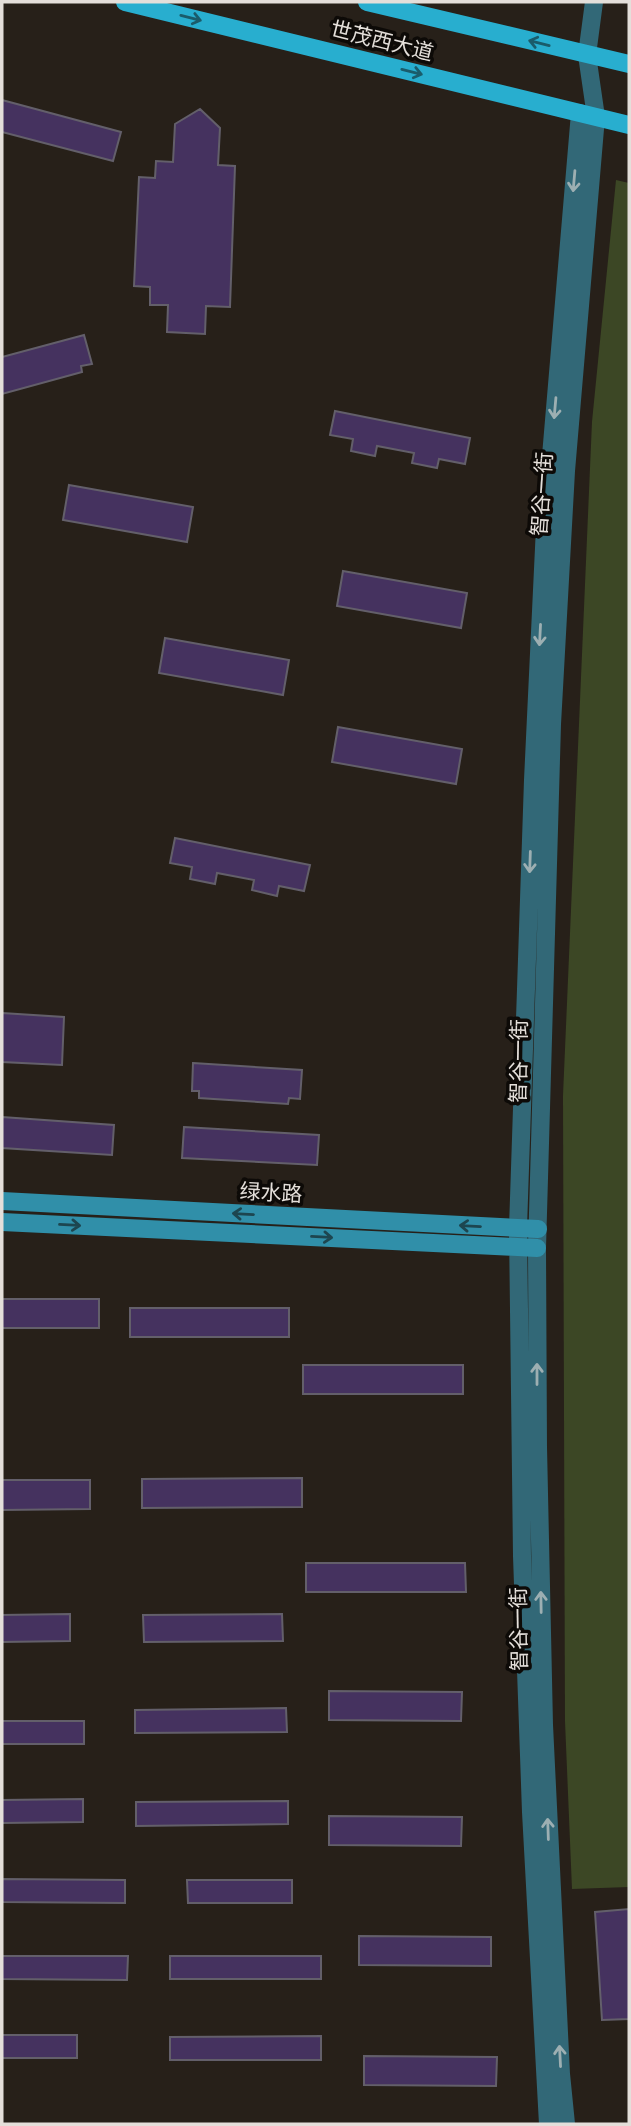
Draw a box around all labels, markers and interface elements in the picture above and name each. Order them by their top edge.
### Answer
one-way arrow [179,12,202,25]
street label: 世茂西大道 [328,17,436,66]
one-way arrow [528,36,551,50]
one-way arrow [400,66,423,79]
one-way arrow [567,169,580,192]
one-way arrow [548,396,561,419]
street label: 智谷一街 [527,451,558,537]
one-way arrow [533,623,546,646]
one-way arrow [524,850,537,873]
street label: 智谷一街 [506,1019,533,1103]
street label: 绿水路 [239,1179,303,1208]
one-way arrow [232,1207,254,1220]
one-way arrow [58,1219,81,1232]
one-way arrow [459,1219,482,1232]
one-way arrow [310,1231,333,1244]
one-way arrow [530,1363,544,1386]
street label: 智谷一街 [506,1587,533,1671]
one-way arrow [534,1590,548,1613]
one-way arrow [542,1818,555,1841]
one-way arrow [553,2045,566,2068]

